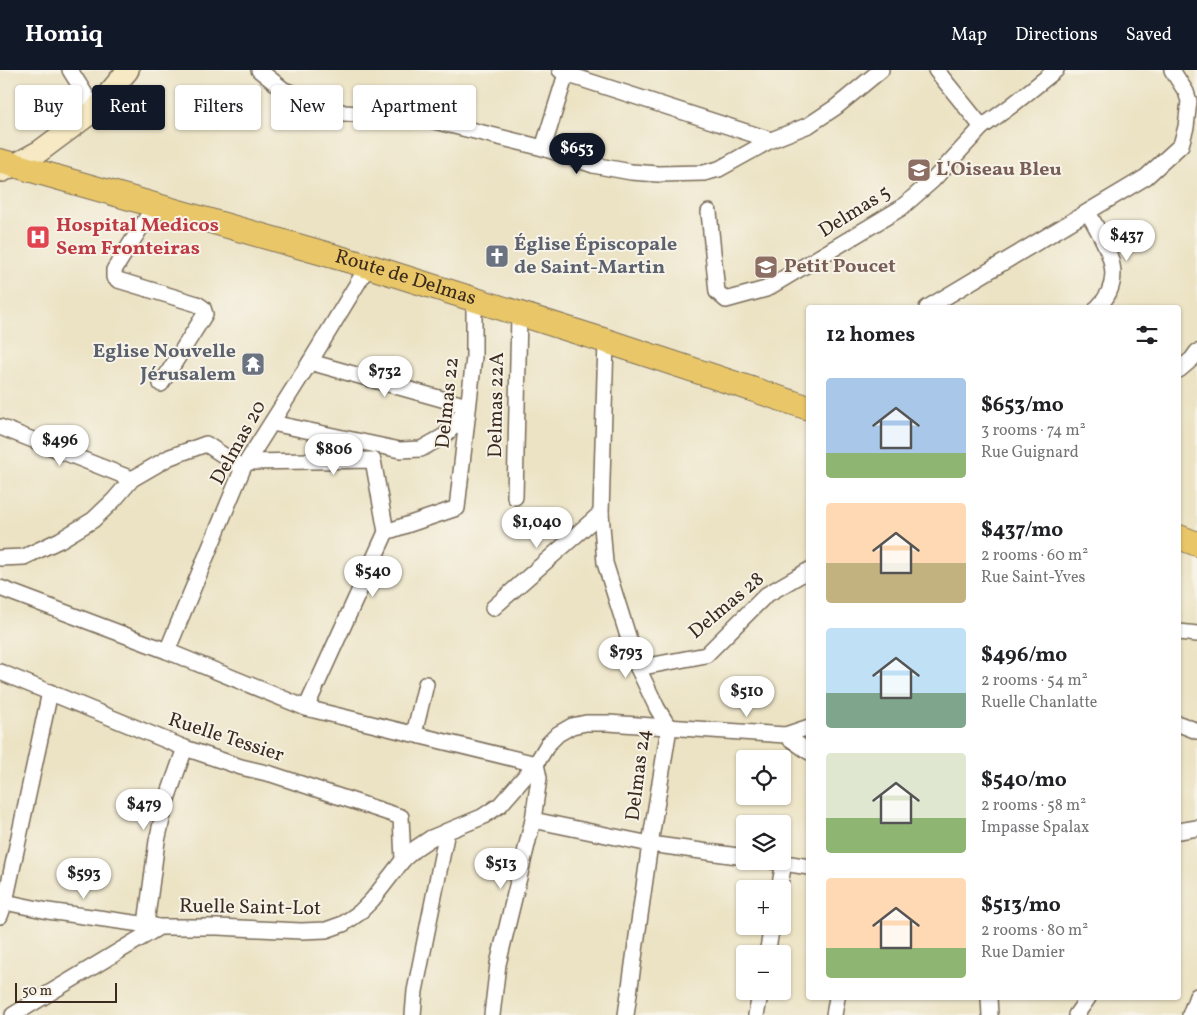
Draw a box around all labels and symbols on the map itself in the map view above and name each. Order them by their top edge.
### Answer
pin: $653 [547,132,607,175]
place label: L'Oiseau Bleu [936,156,1062,184]
school or university icon: L'Oiseau Bleu [906,157,932,183]
street label: Delmas 5 [814,179,896,245]
place label: Hospital Medicos Sem Fronteiras [56,212,219,263]
pin: $437 [1097,220,1157,262]
hospital icon: Hospital Medicos Sem Fronteiras [25,224,51,250]
place label: Église Épiscopale de Saint-Martin [514,231,677,282]
street label: Route de Delmas [331,243,480,313]
church icon: Église Épiscopale de Saint-Martin [484,243,510,269]
place label: Petit Poucet [784,253,896,281]
school or university icon: Petit Poucet [753,254,779,280]
place label: Eglise Nouvelle Jérusalem [93,338,236,389]
temple icon: Eglise Nouvelle Jérusalem [240,351,266,377]
street label: Delmas 22A [482,352,512,458]
pin: $732 [355,356,415,398]
street label: Delmas 22 [429,356,467,450]
street label: Delmas 20 [204,396,274,490]
pin: $496 [30,424,90,467]
pin: $806 [304,434,364,476]
pin: $1,040 [496,506,578,549]
pin: $540 [343,556,403,598]
street label: Delmas 28 [683,566,771,646]
pin: $793 [596,636,656,679]
pin: $510 [717,676,777,718]
street label: Ruelle Tessier [165,706,287,770]
street label: Delmas 24 [619,727,659,823]
pin: $479 [114,788,174,831]
pin: $513 [471,848,531,890]
pin: $593 [54,858,114,900]
street label: Ruelle Saint-Lot [179,893,321,923]
scale bar [15,980,118,1003]

